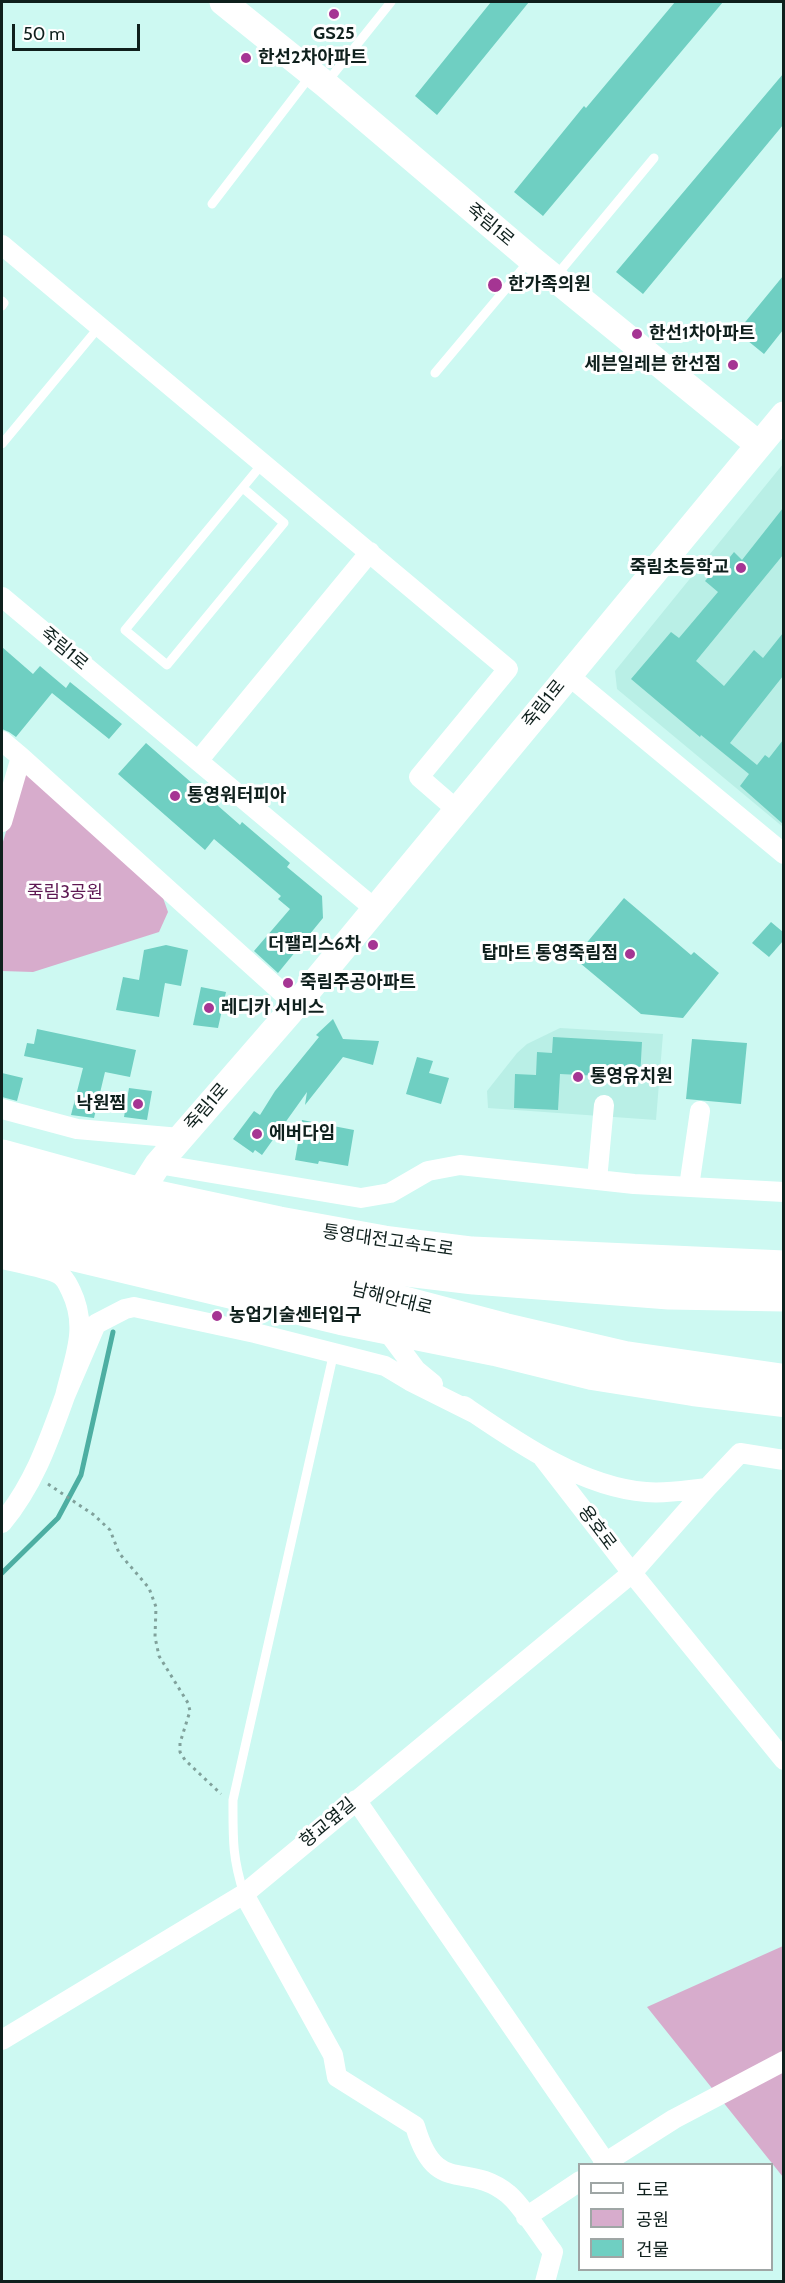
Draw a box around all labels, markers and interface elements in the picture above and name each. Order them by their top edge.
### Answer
marker: GS25 [327,7,341,21]
scale bar [15,12,142,50]
text: 50 m [23,23,65,45]
place label: GS25 [313,23,355,45]
place label: 한선2차아파트 [258,47,367,69]
marker: 한선2차아파트 [239,51,253,65]
street label: 죽림1로 [462,199,518,251]
place label: 한가족의원 [508,274,591,296]
marker: 한가족의원 [486,276,504,294]
place label: 한선1차아파트 [649,323,755,345]
marker: 한선1차아파트 [630,327,644,341]
place label: 세븐일레븐 한선점 [584,354,721,376]
marker: 세븐일레븐 한선점 [726,358,740,372]
place label: 죽림초등학교 [630,557,729,579]
marker: 죽림초등학교 [734,561,748,575]
street label: 죽림1로 [36,623,92,675]
street label: 죽림1로 [518,676,570,732]
place label: 통영워터피아 [187,785,286,807]
marker: 통영워터피아 [168,789,182,803]
park label: 죽림3공원 [27,882,103,904]
place label: 더팰리스6차 [268,934,361,956]
marker: 더팰리스6차 [366,938,380,952]
place label: 탑마트 통영죽림점 [481,943,618,965]
marker: 탑마트 통영죽림점 [623,947,637,961]
place label: 죽림주공아파트 [300,972,416,994]
marker: 죽림주공아파트 [281,976,295,990]
place label: 레디카 서비스 [221,997,324,1019]
marker: 레디카 서비스 [202,1001,216,1015]
place label: 통영유치원 [590,1066,673,1088]
marker: 통영유치원 [571,1070,585,1084]
street label: 죽림1로 [181,1079,233,1135]
place label: 낙원찜 [76,1093,126,1115]
marker: 낙원찜 [131,1097,145,1111]
place label: 에버다임 [269,1123,335,1145]
marker: 에버다임 [250,1127,264,1141]
street label: 통영대전고속도로 [321,1221,455,1261]
street label: 남해안대로 [349,1279,435,1319]
place label: 농업기술센터입구 [229,1305,361,1327]
marker: 농업기술센터입구 [210,1309,224,1323]
street label: 용호로 [573,1502,621,1554]
street label: 향교옆길 [296,1793,360,1853]
legend [578,2163,773,2271]
text: 도로 [636,2179,669,2201]
text: 공원 [636,2209,669,2231]
text: 건물 [636,2239,669,2261]

